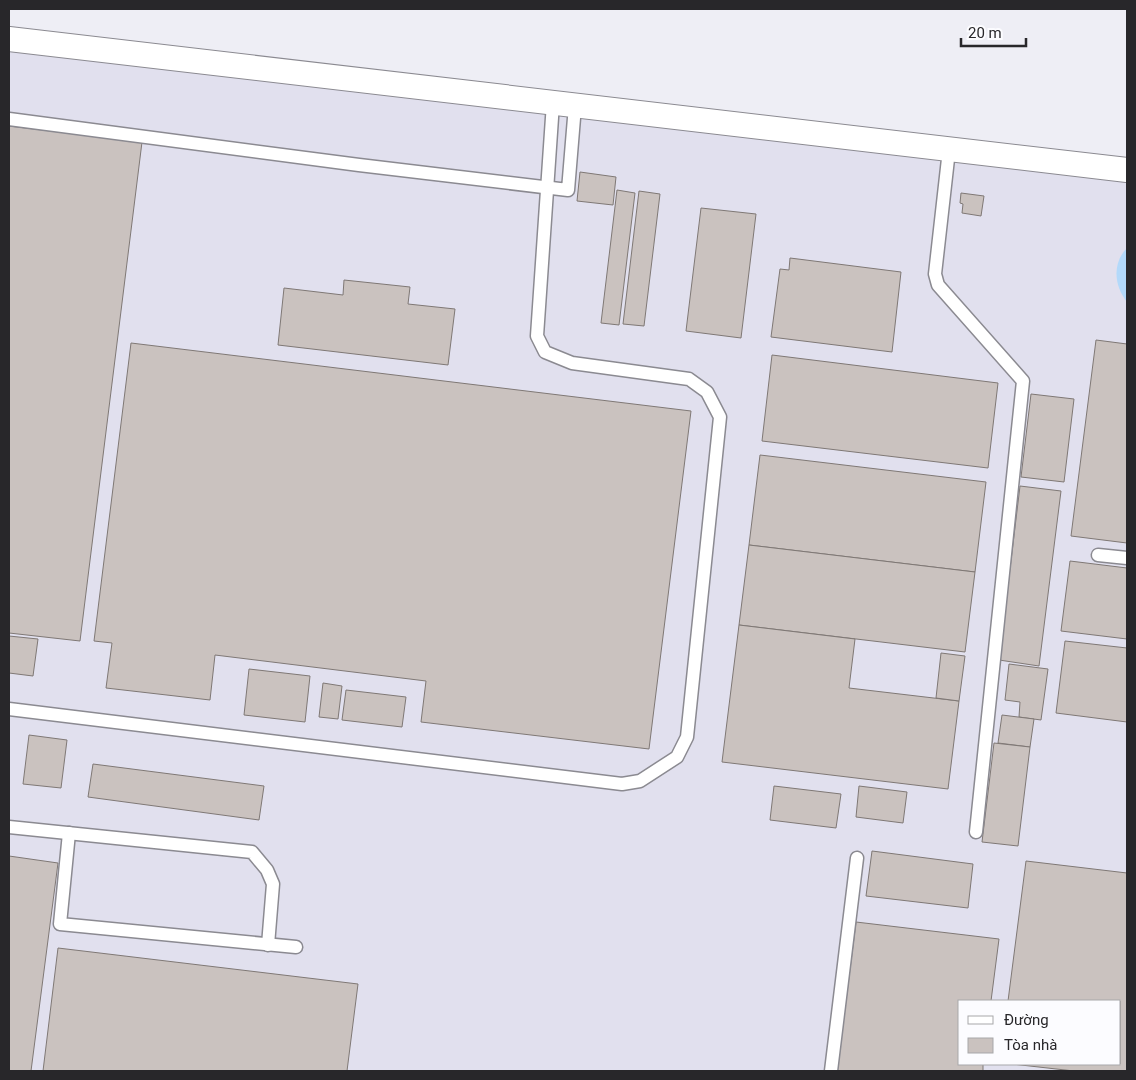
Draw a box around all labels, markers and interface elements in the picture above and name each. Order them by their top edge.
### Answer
scale bar [961,15,1026,47]
text: 20 m [968,24,1002,42]
legend [958,1000,1121,1065]
text: Đường [1004,1011,1049,1029]
text: Tòa nhà [1004,1036,1057,1054]

